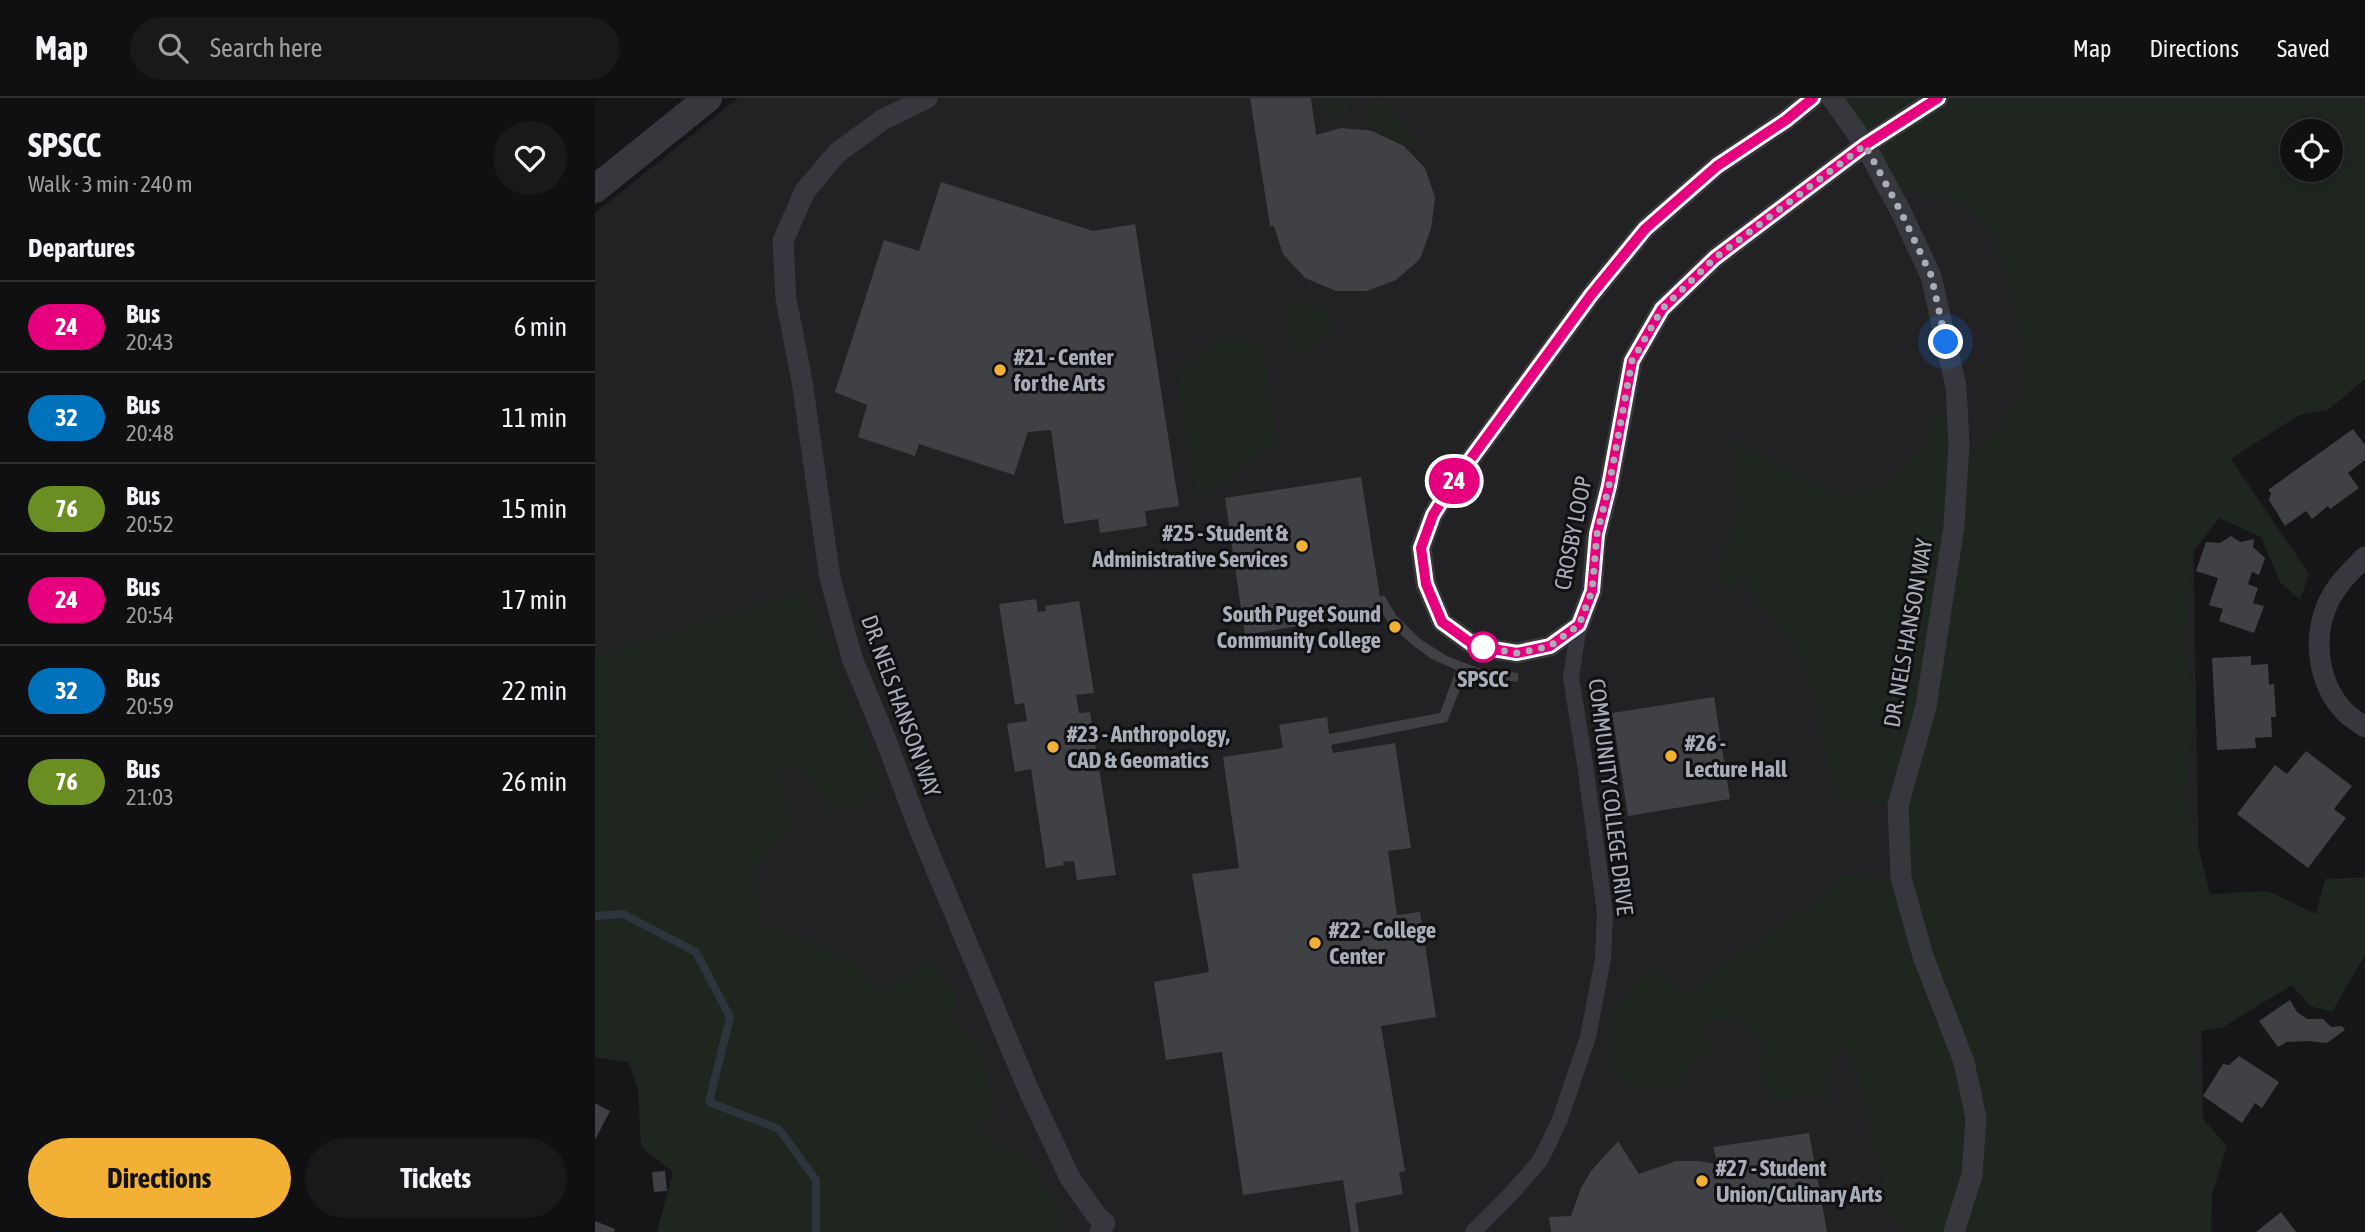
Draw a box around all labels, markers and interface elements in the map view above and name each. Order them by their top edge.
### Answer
search box [130,17,620,80]
text: Map [35,29,88,67]
icon: search [154,29,192,67]
text: Search here [210,33,322,63]
text: Map [2073,35,2111,62]
text: Directions [2149,35,2239,62]
text: Saved [2277,35,2330,62]
map controls [2280,119,2343,182]
button: locate [2280,119,2343,182]
button: heart [493,121,567,195]
text: SPSCC [28,126,101,164]
text: Walk · 3 min · 240 m [28,171,192,197]
text: Departures [28,233,135,263]
text: Bus [126,299,160,329]
text: 6 min [514,312,567,342]
text: 24 [55,313,78,340]
your location [1928,324,1963,359]
text: 20:43 [126,329,174,355]
place label: #21 - Center for the Arts [1013,344,1115,396]
marker: #21 - Center for the Arts [992,362,1008,378]
text: Bus [126,390,160,420]
text: 11 min [502,403,567,433]
text: 32 [55,404,78,431]
text: 20:48 [126,420,174,446]
line badge: 24 [1423,458,1485,504]
text: 24 [1443,467,1465,494]
street label: CROSBY LOOP [1549,474,1597,592]
text: Bus [126,481,160,511]
text: 15 min [502,494,567,524]
text: 76 [55,495,78,522]
text: 20:52 [126,511,174,537]
place label: #25 - Student & Administrative Services [1091,520,1289,572]
street label: DR. NELS HANSON WAY [1879,536,1938,729]
marker: #25 - Student & Administrative Services [1294,538,1310,554]
text: Bus [126,572,160,602]
text: 17 min [502,585,567,615]
text: 24 [55,586,78,613]
place label: South Puget Sound Community College [1216,601,1381,653]
text: 20:54 [126,602,174,628]
street label: DR. NELS HANSON WAY [856,612,946,801]
marker: South Puget Sound Community College [1387,619,1403,635]
marker: SPSCC [1468,632,1498,662]
text: Bus [126,663,160,693]
place label: SPSCC [1458,666,1509,692]
text: 22 min [502,676,567,706]
text: 32 [55,677,78,704]
street label: COMMUNITY COLLEGE DRIVE [1584,677,1638,917]
text: 20:59 [126,693,174,719]
place label: #23 - Anthropology, CAD & Geomatics [1066,721,1230,773]
place label: #26 - Lecture Hall [1684,730,1788,782]
marker: #23 - Anthropology, CAD & Geomatics [1045,739,1061,755]
marker: #26 - Lecture Hall [1663,748,1679,764]
text: Bus [126,754,160,784]
text: 26 min [502,767,567,797]
text: 76 [55,768,78,795]
text: 21:03 [126,784,174,810]
place label: #22 - College Center [1328,917,1436,969]
marker: #22 - College Center [1307,935,1323,951]
button: Directions [28,1138,291,1218]
button: Tickets [305,1138,567,1218]
place label: #27 - Student Union/Culinary Arts [1715,1155,1882,1207]
marker: #27 - Student Union/Culinary Arts [1694,1173,1710,1189]

